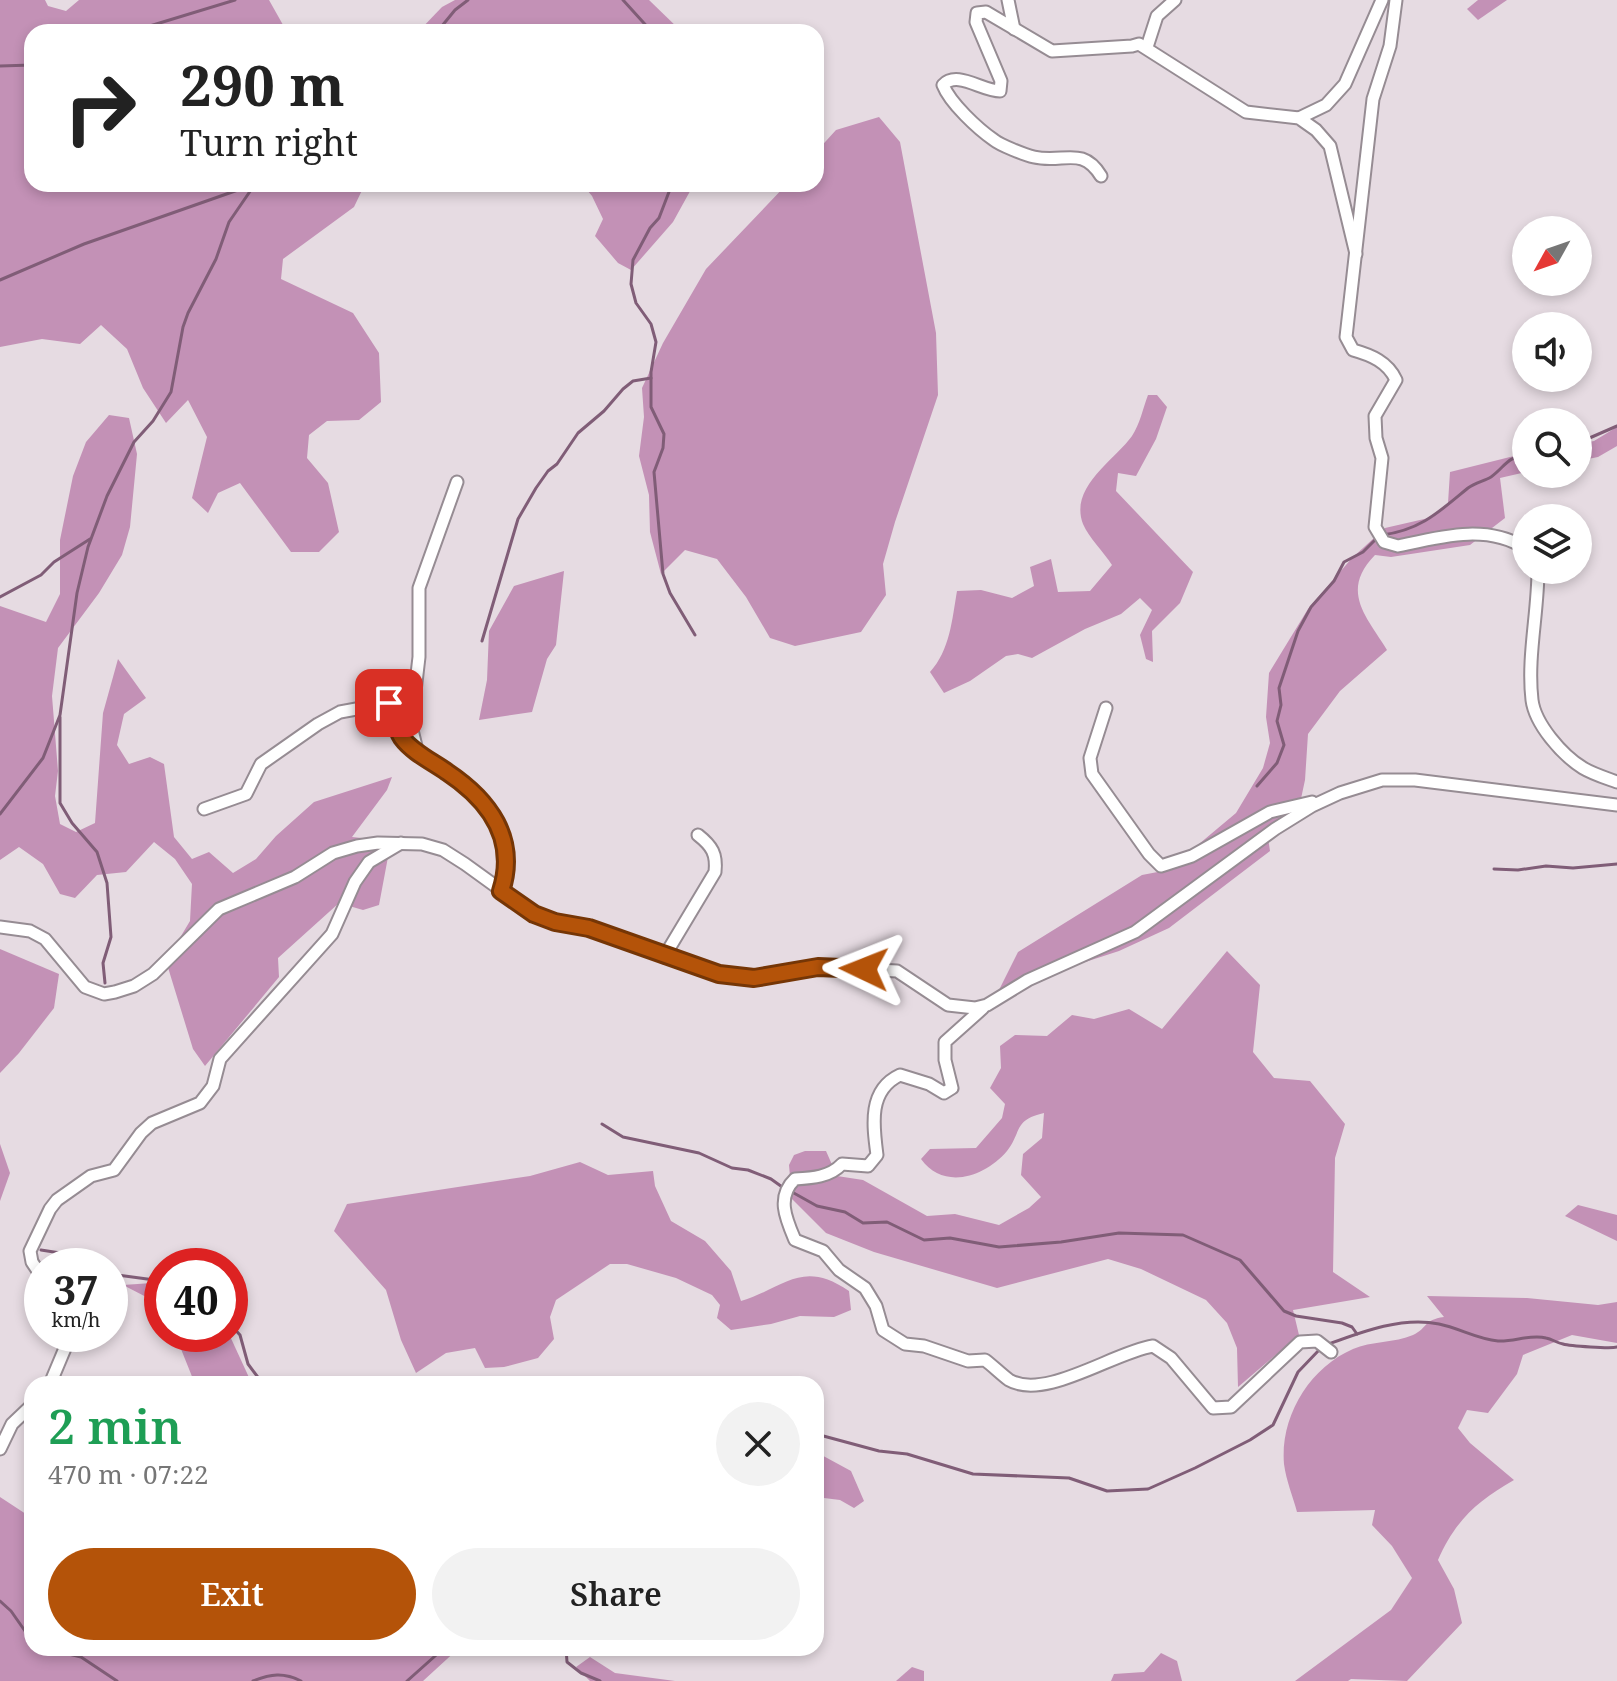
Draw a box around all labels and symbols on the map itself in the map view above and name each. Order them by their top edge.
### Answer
north arrow [1512,216,1592,296]
pin [355,669,423,737]
position arrow [822,927,906,1011]
speed limit sign: 40 [144,1248,248,1352]

